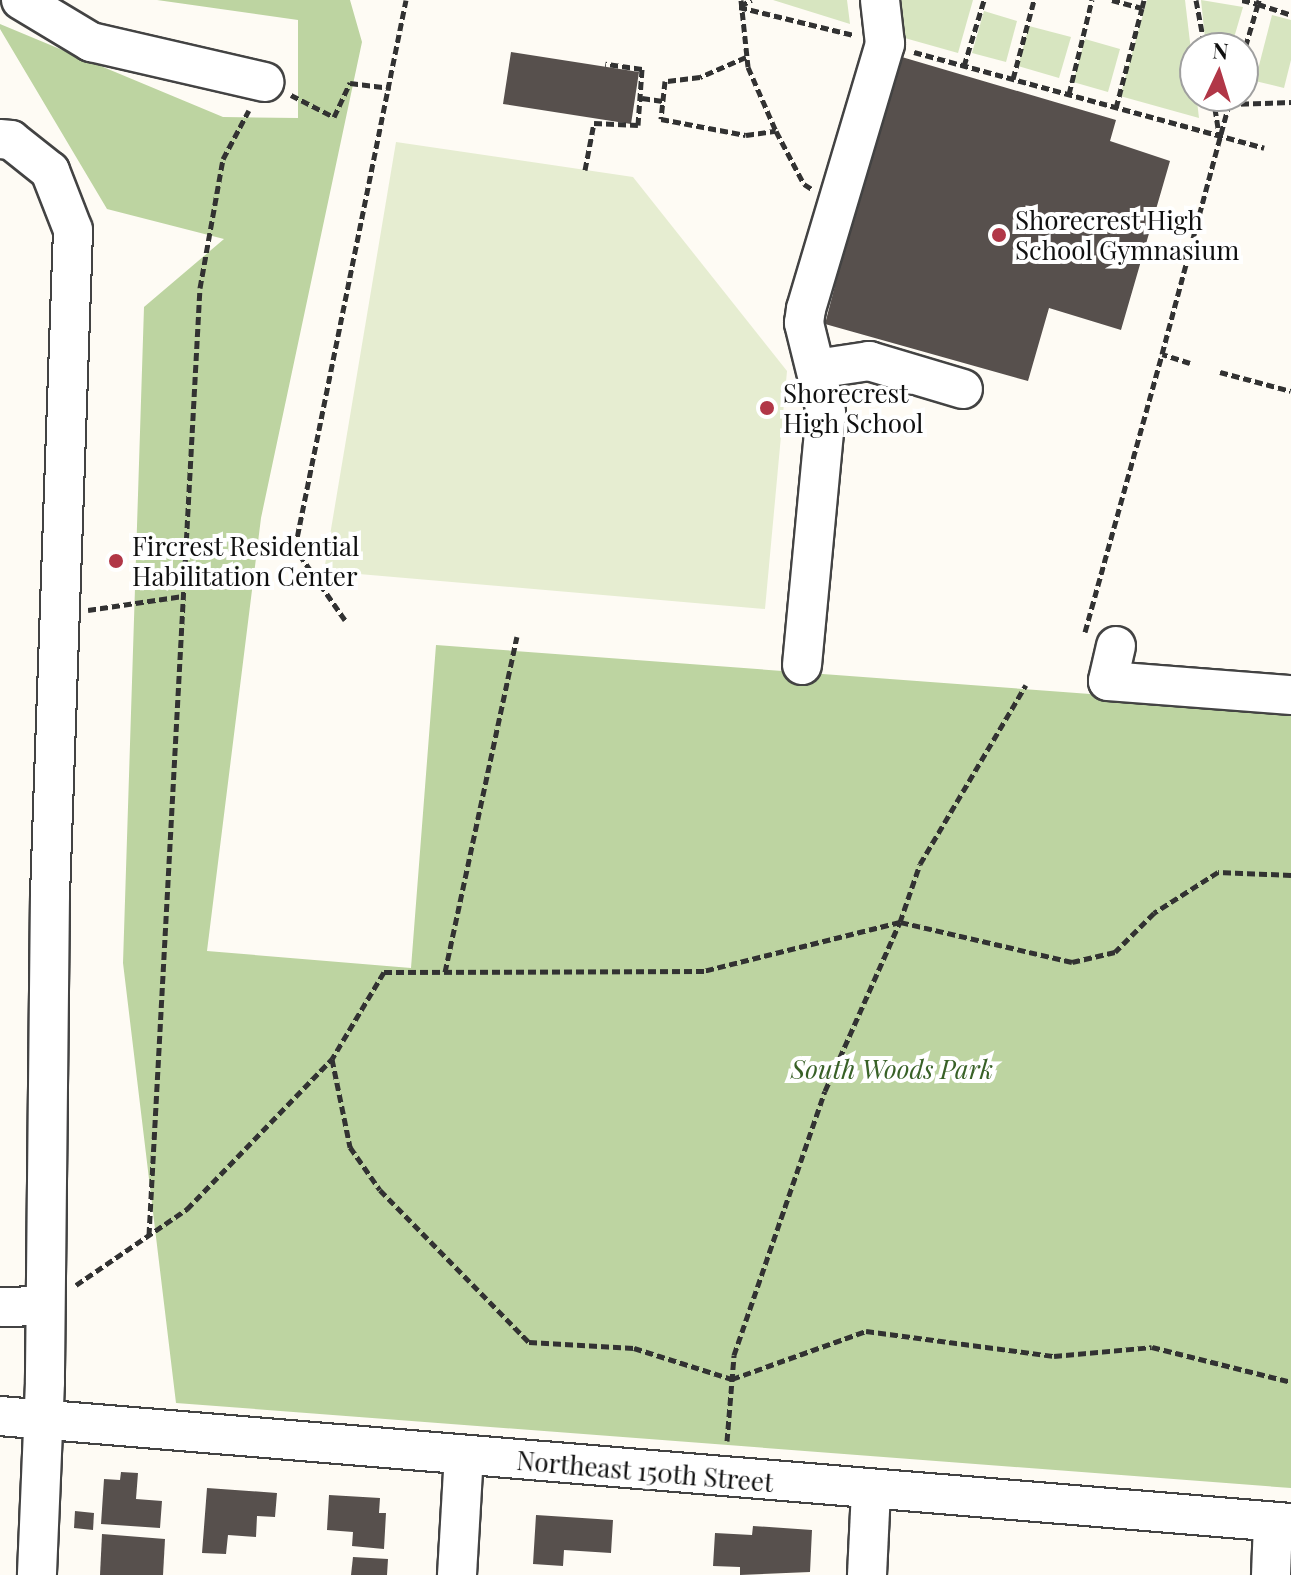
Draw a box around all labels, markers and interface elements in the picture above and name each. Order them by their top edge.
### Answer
north arrow [1179,32,1259,112]
text: N [1212,35,1229,66]
place label: Shorecrest High School Gymnasium [1015,204,1239,266]
marker: Shorecrest High School Gymnasium [990,226,1008,244]
place label: Shorecrest High School [783,377,923,438]
marker: Shorecrest High School [758,399,776,417]
place label: Fircrest Residential Habilitation Center [132,530,360,592]
marker: Fircrest Residential Habilitation Center [107,552,125,570]
park label: South Woods Park [791,1053,993,1085]
street label: Northeast 150th Street [515,1444,775,1498]

